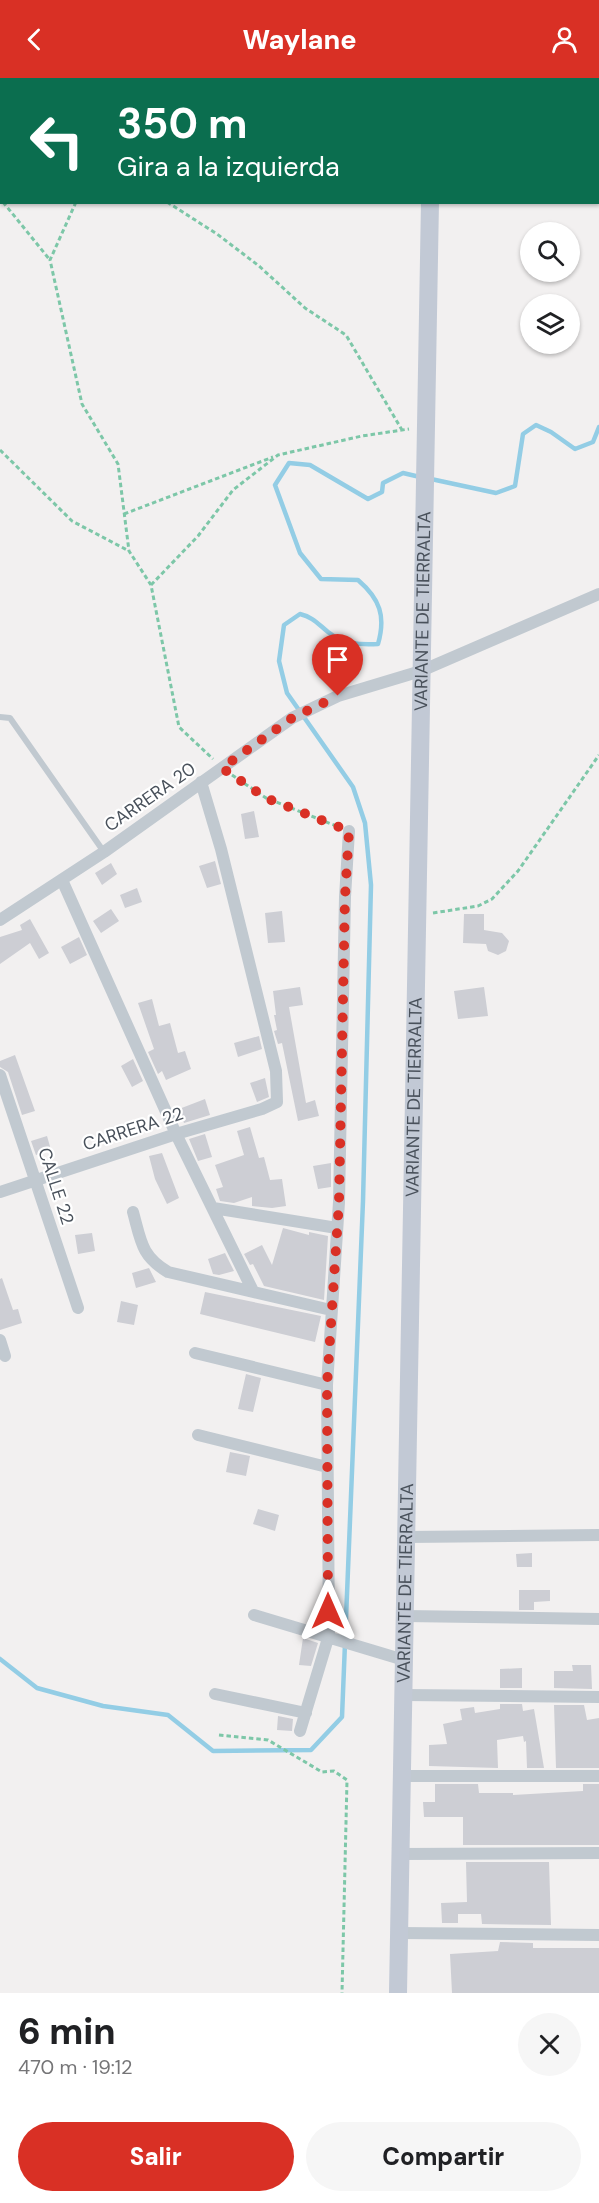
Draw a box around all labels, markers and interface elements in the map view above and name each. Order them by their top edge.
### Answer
text: Waylane [242,22,357,57]
icon: back [18,23,51,56]
icon: person [548,23,581,56]
text: 350 m [117,96,247,151]
icon: left [18,102,96,180]
text: Gira a la izquierda [117,149,340,184]
map controls [520,222,580,354]
button: search [520,222,580,282]
button: layers [520,294,580,354]
street label: VARIANTE DE TIERRALTA [409,511,436,711]
pin [312,634,363,696]
icon: arrive [321,643,354,676]
street label: CARRERA 20 [100,757,200,837]
street label: VARIANTE DE TIERRALTA [400,997,428,1197]
street label: CARRERA 22 [80,1101,186,1157]
street label: CALLE 22 [32,1145,80,1227]
street label: VARIANTE DE TIERRALTA [392,1483,419,1683]
position arrow [296,1579,360,1643]
text: 6 min [18,2008,116,2055]
button: close [518,2013,581,2076]
text: 470 m · 19:12 [18,2054,133,2080]
button: Salir [18,2122,294,2191]
button: Compartir [306,2122,581,2191]

